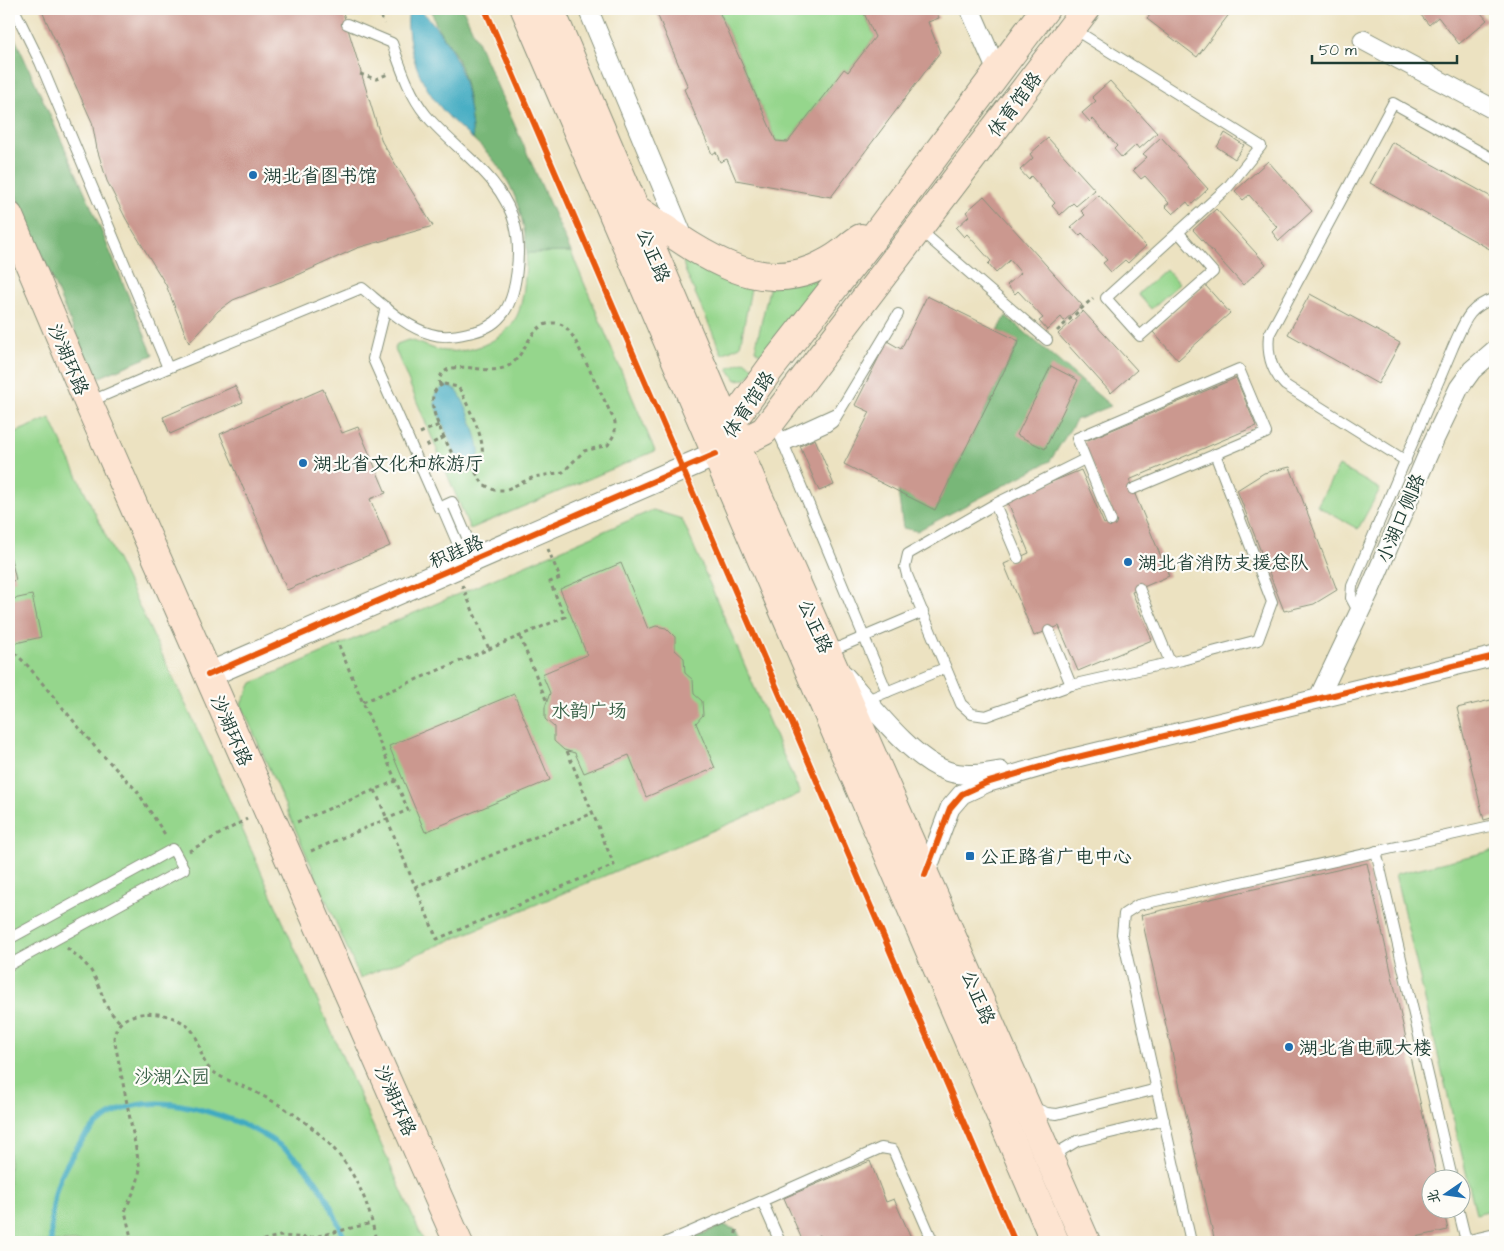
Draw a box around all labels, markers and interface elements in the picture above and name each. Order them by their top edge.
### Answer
scale bar [1312,32,1456,64]
text: 50 m [1319,40,1357,61]
street label: 体育馆路 [982,66,1049,143]
place label: 湖北省图书馆 [263,163,377,190]
marker: 湖北省图书馆 [247,169,259,181]
street label: 公正路 [629,224,676,287]
street label: 沙湖环路 [40,319,95,400]
street label: 体育馆路 [717,366,782,444]
place label: 湖北省文化和旅游厅 [313,451,484,478]
marker: 湖北省文化和旅游厅 [297,457,309,469]
street label: 小湖口侧路 [1370,470,1432,568]
street label: 积跬路 [425,529,488,576]
place label: 湖北省消防支援总队 [1138,550,1309,577]
marker: 湖北省消防支援总队 [1122,556,1134,568]
street label: 公正路 [791,595,839,658]
street label: 沙湖环路 [203,690,258,771]
park label: 水韵广场 [551,698,627,725]
place label: 公正路省广电中心 [980,844,1132,871]
marker: 公正路省广电中心 [964,850,976,862]
street label: 公正路 [954,966,1001,1029]
place label: 湖北省电视大楼 [1299,1035,1432,1062]
marker: 湖北省电视大楼 [1283,1041,1295,1053]
street label: 沙湖环路 [367,1060,422,1141]
park label: 沙湖公园 [134,1064,210,1091]
north arrow [1422,1168,1472,1218]
text: 北 [1423,1188,1446,1206]

